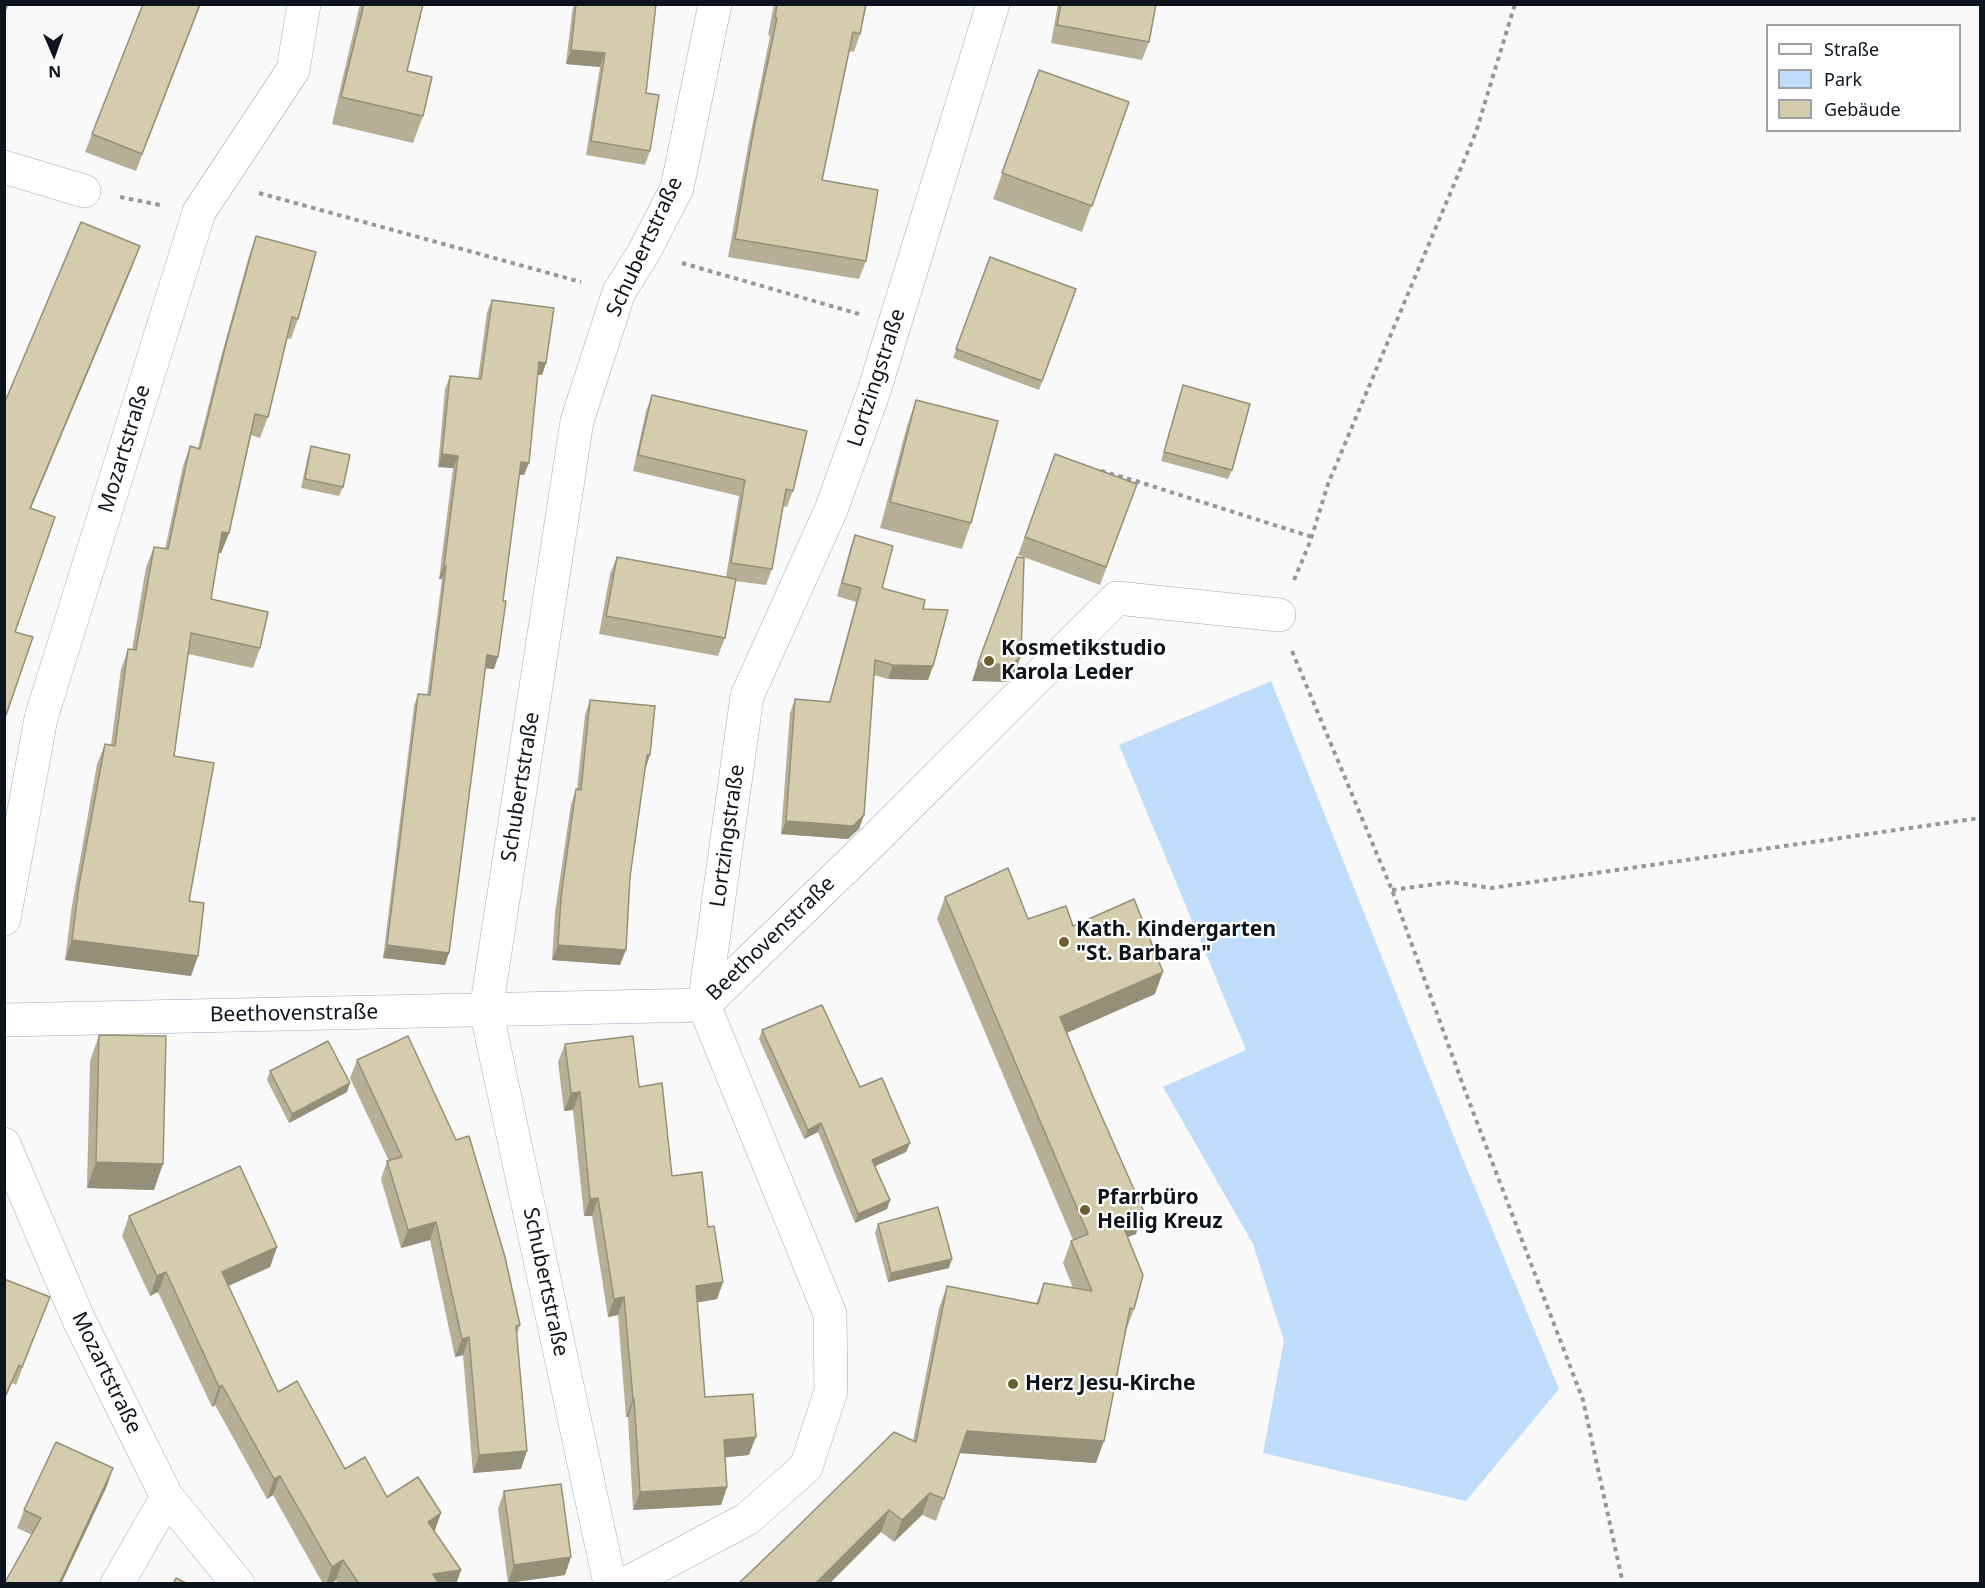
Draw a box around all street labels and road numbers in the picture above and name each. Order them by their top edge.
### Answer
street label: Schubertstraße [602,173,688,321]
street label: Lortzingstraße [843,306,911,450]
street label: Mozartstraße [94,382,156,516]
street label: Schubertstraße [497,710,545,864]
street label: Lortzingstraße [706,763,750,909]
street label: Beethovenstraße [702,871,840,1007]
street label: Beethovenstraße [210,1000,378,1028]
street label: Schubertstraße [517,1205,573,1359]
street label: Mozartstraße [66,1308,146,1438]

